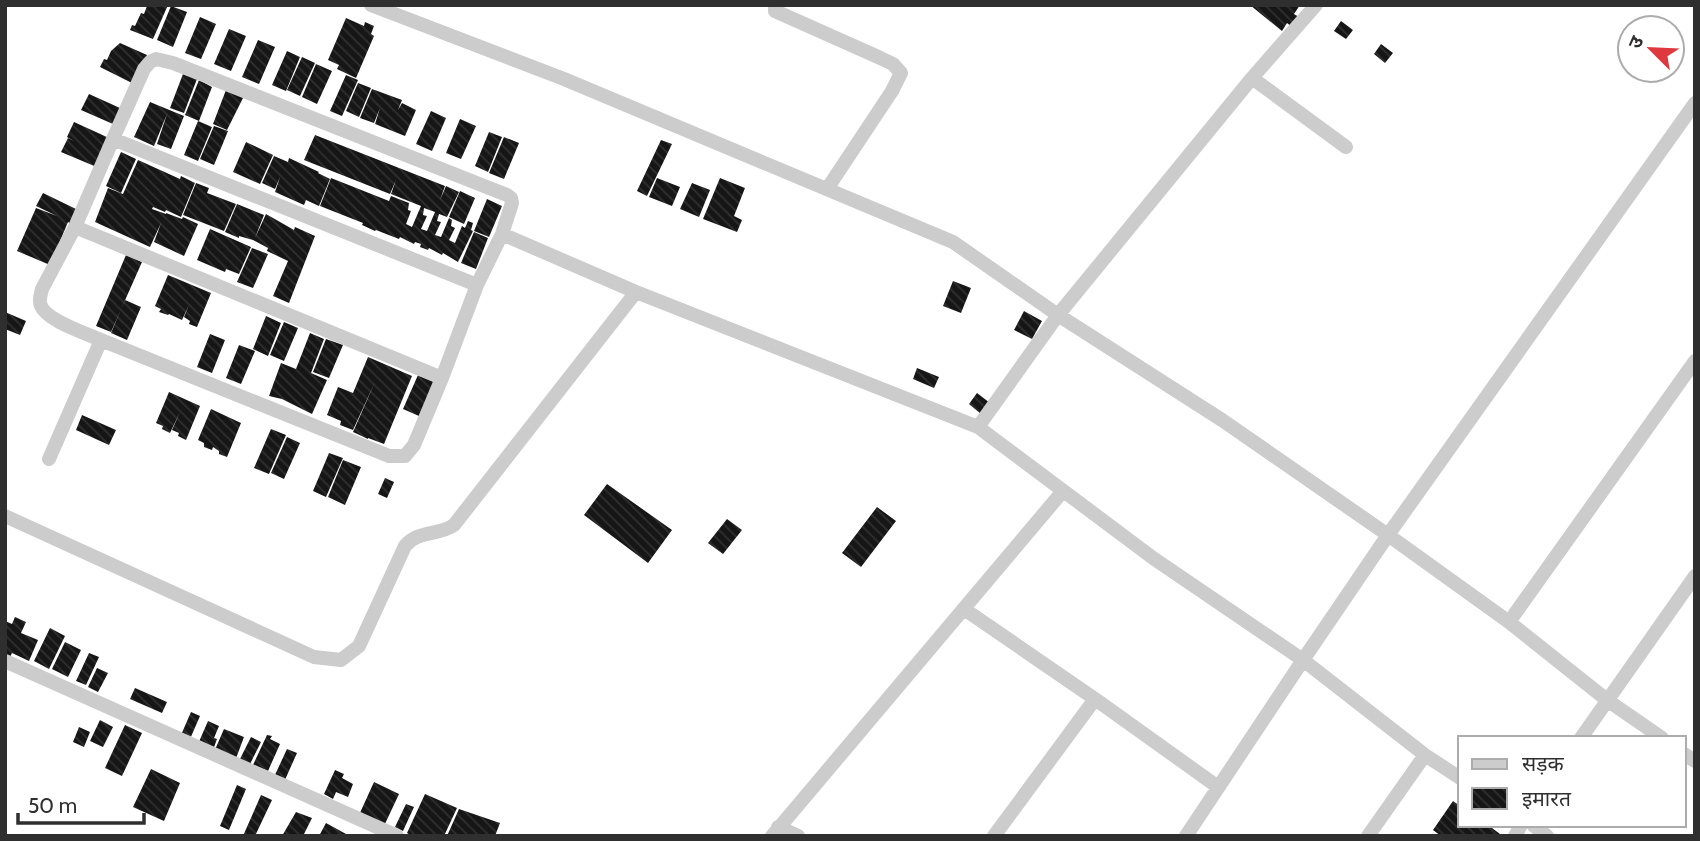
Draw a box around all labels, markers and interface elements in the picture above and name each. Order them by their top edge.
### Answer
north arrow [1616,14,1686,84]
text: उ [1623,32,1649,52]
legend [1458,736,1686,827]
text: सड़क [1522,751,1564,776]
scale bar [18,782,144,826]
text: इमारत [1522,786,1572,811]
text: 50 m [28,793,77,818]

